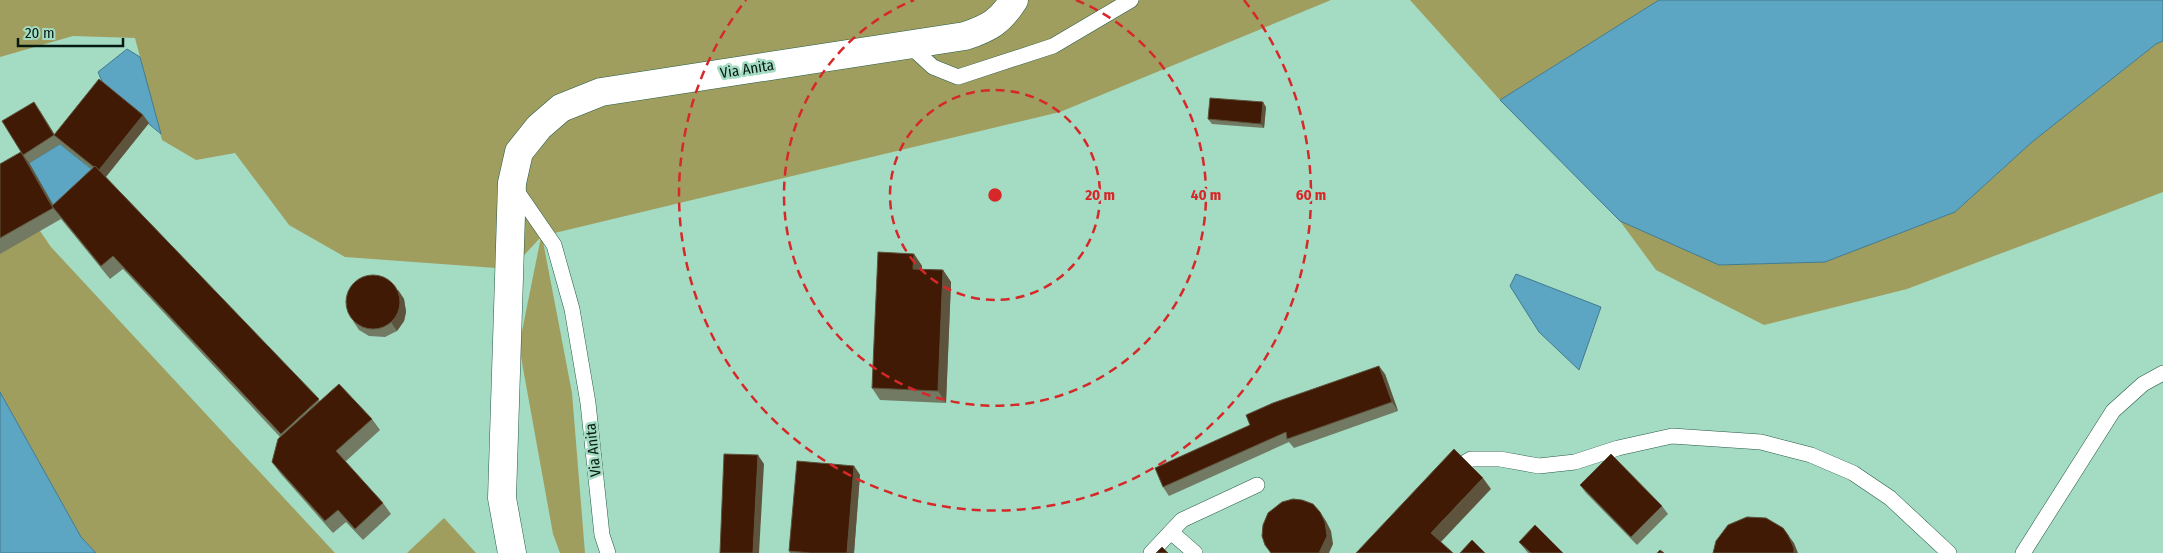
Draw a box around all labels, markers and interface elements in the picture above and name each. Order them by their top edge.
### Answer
scale bar [18,15,122,47]
text: 20 m [25,24,55,42]
street label: Via Anita [719,56,775,82]
centre of rings [986,186,1004,204]
text: 20 m [1084,186,1115,204]
text: 40 m [1191,186,1221,204]
text: 60 m [1296,186,1326,204]
street label: Via Anita [581,422,605,478]

